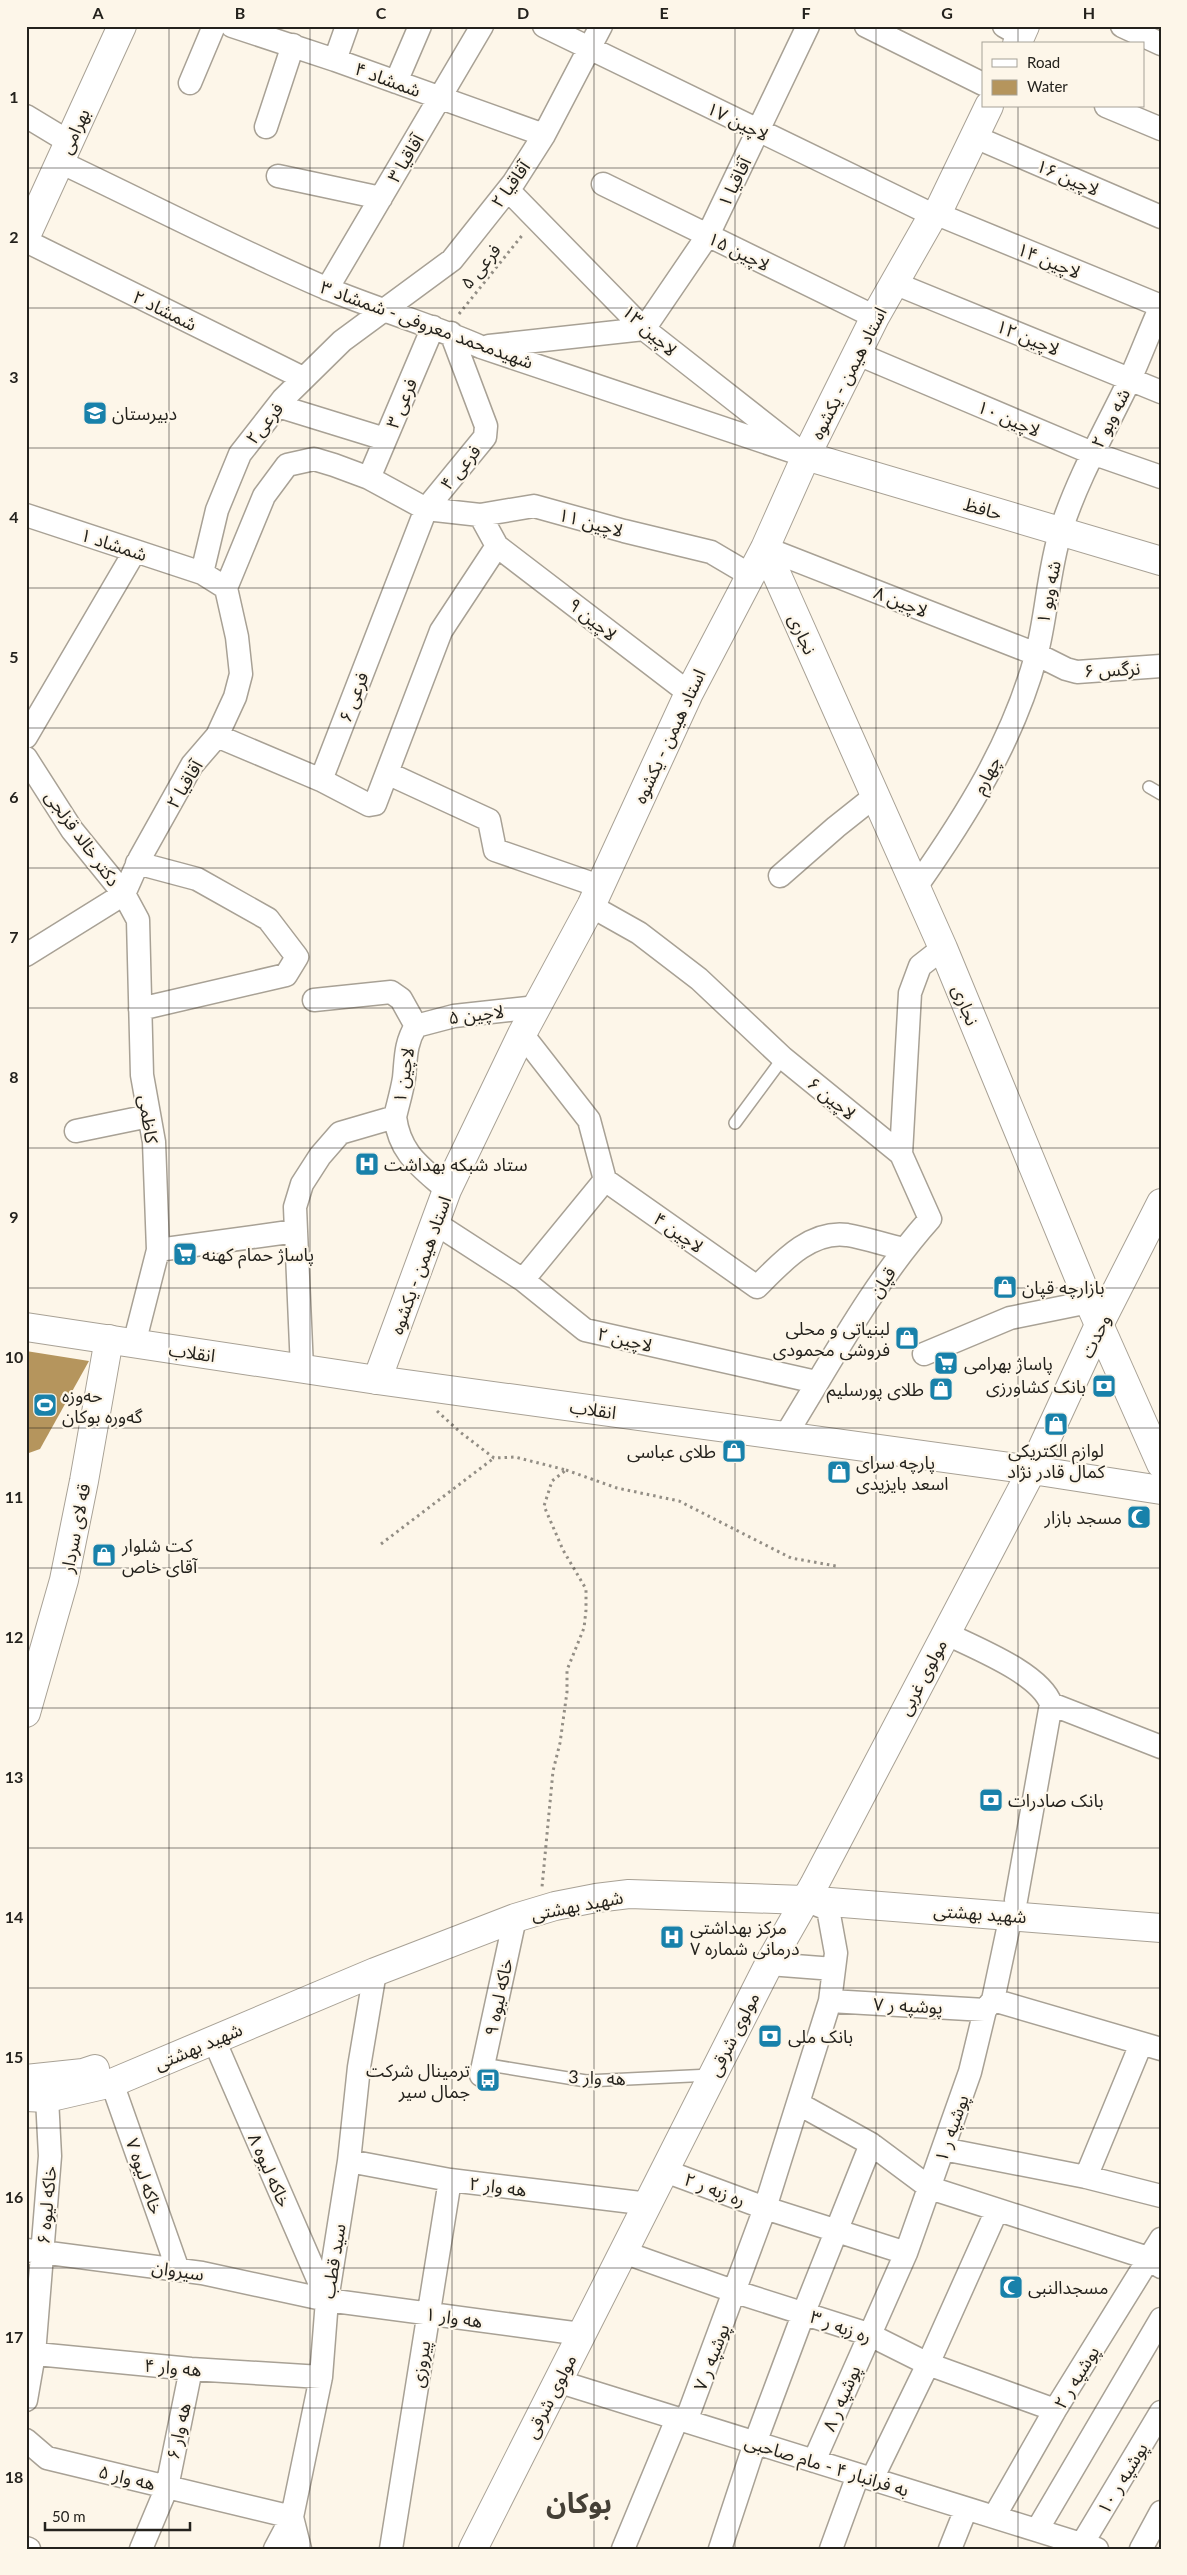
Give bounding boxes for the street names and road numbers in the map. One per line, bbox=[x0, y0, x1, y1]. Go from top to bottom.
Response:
street label: شمشاد ۴ bbox=[352, 57, 424, 101]
street label: لاچین ۱۷ bbox=[703, 97, 773, 146]
street label: بهرامی bbox=[54, 105, 95, 158]
street label: آقاقیا ۳ bbox=[382, 129, 428, 186]
street label: آقاقیا ۱ bbox=[713, 153, 756, 210]
street label: لاچین ۱۶ bbox=[1033, 154, 1103, 201]
street label: آقاقیا ۲ bbox=[486, 156, 535, 212]
street label: لاچین ۱۵ bbox=[704, 227, 774, 276]
street label: لاچین ۱۴ bbox=[1014, 237, 1084, 284]
street label: فرعی ۵ bbox=[455, 239, 506, 294]
street label: شهیدمحمد معروفی - شمشاد ۳ bbox=[317, 275, 536, 374]
street label: شمشاد ۲ bbox=[129, 285, 201, 335]
street label: لاچین ۱۳ bbox=[617, 300, 682, 361]
street label: استاد هیمن - یکشوه bbox=[805, 303, 892, 443]
street label: لاچین ۱۲ bbox=[993, 314, 1063, 361]
street label: فرعی ۳ bbox=[381, 375, 422, 432]
street label: شه وبو ۲ bbox=[1086, 385, 1135, 452]
street label: لاچین ۱۰ bbox=[974, 395, 1044, 442]
street label: فرعی۲ bbox=[241, 398, 288, 449]
street label: فرعی ۴ bbox=[435, 440, 486, 495]
street label: حافظ bbox=[961, 492, 1005, 524]
street label: لاچین ۱۱ bbox=[556, 503, 626, 542]
street label: شمشاد ۱ bbox=[78, 523, 150, 565]
street label: شه وبو ۱ bbox=[1031, 559, 1066, 626]
street label: لاچین ۸ bbox=[871, 581, 931, 622]
street label: لاچین ۹ bbox=[564, 593, 622, 646]
street label: نجاری bbox=[784, 610, 822, 658]
street label: نرگس ۶ bbox=[1083, 657, 1141, 682]
street label: استاد هیمن - یکشوه bbox=[628, 665, 711, 807]
street label: فرعی ۶ bbox=[333, 669, 374, 726]
street label: چهارم bbox=[967, 752, 1008, 799]
street label: آقاقیا ۲ bbox=[161, 755, 207, 812]
street label: دکتر خالد قزلجی bbox=[40, 786, 125, 891]
street label: نجاری bbox=[947, 981, 984, 1029]
street label: لاچین ۵ bbox=[447, 1000, 505, 1029]
street label: لاچین ۱ bbox=[388, 1046, 419, 1104]
street label: لاچین ۶ bbox=[803, 1072, 861, 1125]
street label: کاظمی bbox=[134, 1093, 163, 1145]
street label: استاد هیمن - یکشوه bbox=[385, 1193, 456, 1338]
street label: لاچین ۴ bbox=[649, 1207, 708, 1258]
street label: قپان bbox=[864, 1262, 901, 1302]
street label: وحدت bbox=[1075, 1310, 1115, 1362]
street label: لاچین ۲ bbox=[595, 1322, 655, 1357]
street label: انقلاب bbox=[167, 1338, 217, 1366]
street label: انقلاب bbox=[568, 1395, 618, 1423]
street label: قه لای سردار bbox=[55, 1482, 95, 1576]
street label: مولوی غربی bbox=[893, 1635, 952, 1719]
street label: شهید بهشتی bbox=[529, 1885, 625, 1926]
street label: شهید بهشتی bbox=[933, 1899, 1027, 1928]
street label: خاکه لیوه ۹ bbox=[479, 1956, 518, 2038]
street label: مولوی شرقی bbox=[702, 1988, 764, 2080]
street label: پوشپه ر ۷ bbox=[873, 1992, 943, 2019]
street label: شهید بهشتی bbox=[151, 2018, 246, 2075]
street label: هه وار 3 bbox=[568, 2065, 626, 2090]
street label: ۱ پوشپه ر bbox=[929, 2092, 974, 2165]
street label: خاکه لیوه ۸ bbox=[243, 2130, 296, 2211]
street label: خاکه لیوه ۷ bbox=[121, 2135, 168, 2217]
street label: خاکه لیوه ۶ bbox=[32, 2165, 61, 2245]
street label: ره زبه ر ۲ bbox=[681, 2167, 749, 2212]
street label: هه وار ۲ bbox=[468, 2172, 528, 2201]
street label: سید قطب bbox=[316, 2222, 350, 2300]
street label: سیروان bbox=[150, 2255, 206, 2286]
street label: هه وار ۱ bbox=[424, 2302, 484, 2333]
street label: ره زبه ر ۳ bbox=[807, 2305, 875, 2348]
street label: پوشپه ر ۷ bbox=[688, 2321, 735, 2394]
street label: پیروزی bbox=[405, 2339, 436, 2389]
street label: پوشپه ر ۲ bbox=[1049, 2342, 1104, 2413]
street label: مولوی شرقی bbox=[519, 2350, 581, 2442]
street label: هه وار ۴ bbox=[143, 2354, 203, 2381]
street label: پوشپە ر ۸ bbox=[817, 2362, 866, 2435]
street label: هه وار ۶ bbox=[161, 2401, 196, 2462]
street label: به فرانبار ۴ - مام صاحبی bbox=[741, 2430, 912, 2504]
street label: پوشپه ر ۱۰ bbox=[1092, 2438, 1153, 2518]
street label: هه وار ۵ bbox=[96, 2460, 158, 2495]

